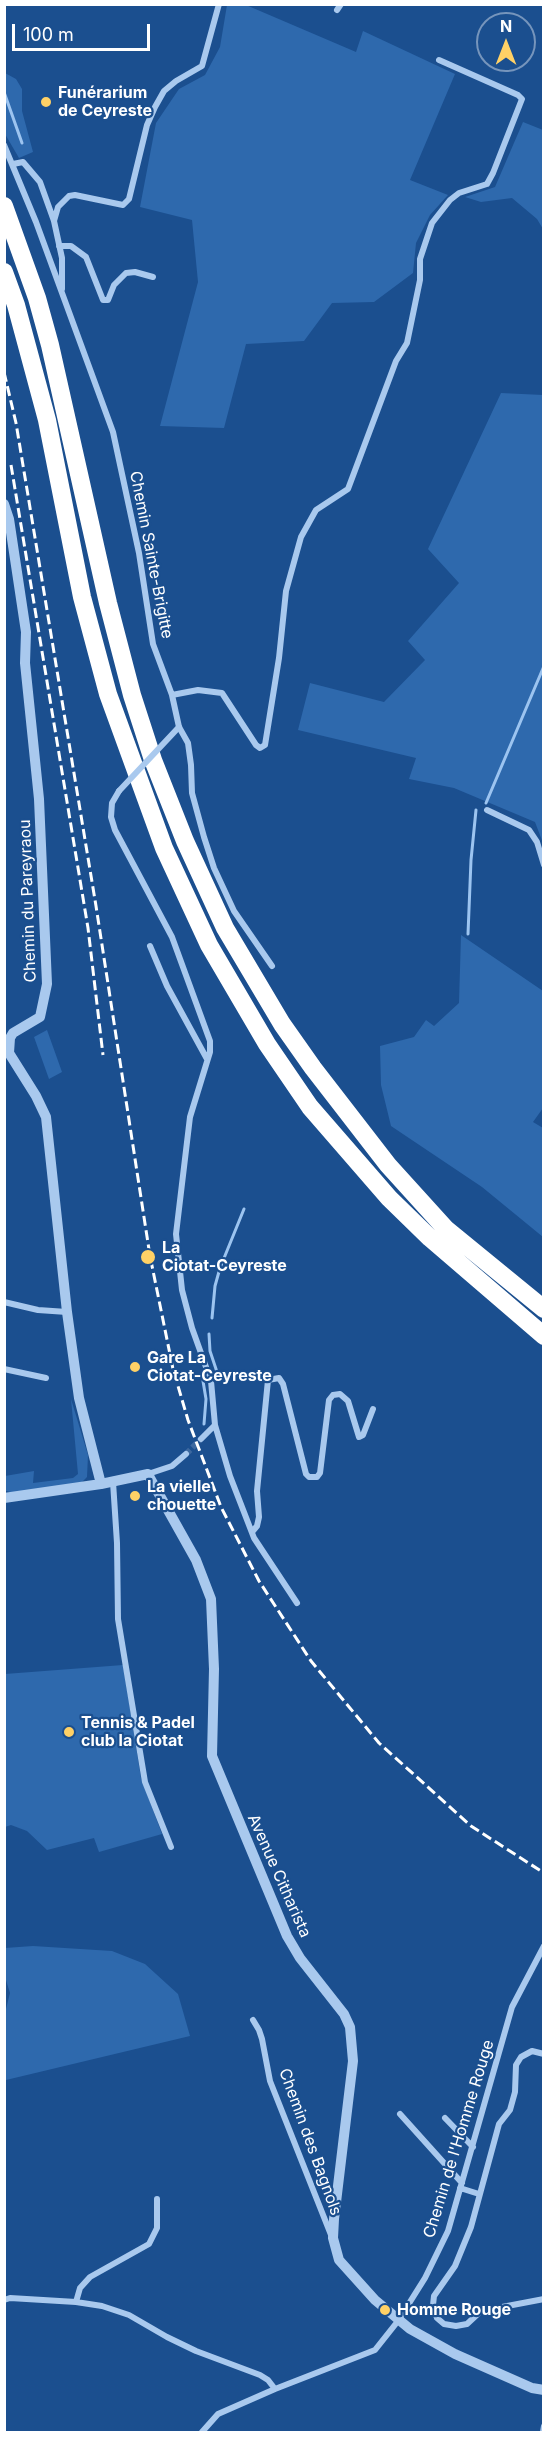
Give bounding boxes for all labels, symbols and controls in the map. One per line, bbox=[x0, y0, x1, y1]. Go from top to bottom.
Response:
scale bar bbox=[15, 12, 153, 50]
north arrow bbox=[476, 12, 536, 72]
text: N bbox=[500, 16, 512, 36]
text: 100 m bbox=[23, 24, 74, 45]
place label: Funérarium de Ceyreste bbox=[58, 83, 152, 121]
marker: Funérarium de Ceyreste bbox=[39, 95, 53, 109]
street label: Chemin Sainte-Brigitte bbox=[125, 470, 177, 640]
street label: Chemin du Pareyraou bbox=[16, 819, 40, 983]
place label: La Ciotat-Ceyreste bbox=[162, 1238, 287, 1276]
marker: La Ciotat-Ceyreste bbox=[139, 1248, 157, 1266]
place label: Gare La Ciotat-Ceyreste bbox=[147, 1348, 272, 1386]
marker: Gare La Ciotat-Ceyreste bbox=[128, 1360, 142, 1374]
place label: La vielle chouette bbox=[147, 1477, 216, 1515]
marker: La vielle chouette bbox=[128, 1489, 142, 1503]
place label: Tennis & Padel club la Ciotat bbox=[81, 1713, 195, 1751]
marker: Tennis & Padel club la Ciotat bbox=[62, 1725, 76, 1739]
street label: Avenue Citharista bbox=[243, 1811, 315, 1941]
street label: Chemin de l'Homme Rouge bbox=[420, 2038, 498, 2240]
street label: Chemin des Bagnols bbox=[274, 2066, 346, 2218]
place label: Homme Rouge bbox=[397, 2300, 511, 2320]
marker: Homme Rouge bbox=[378, 2303, 392, 2317]

